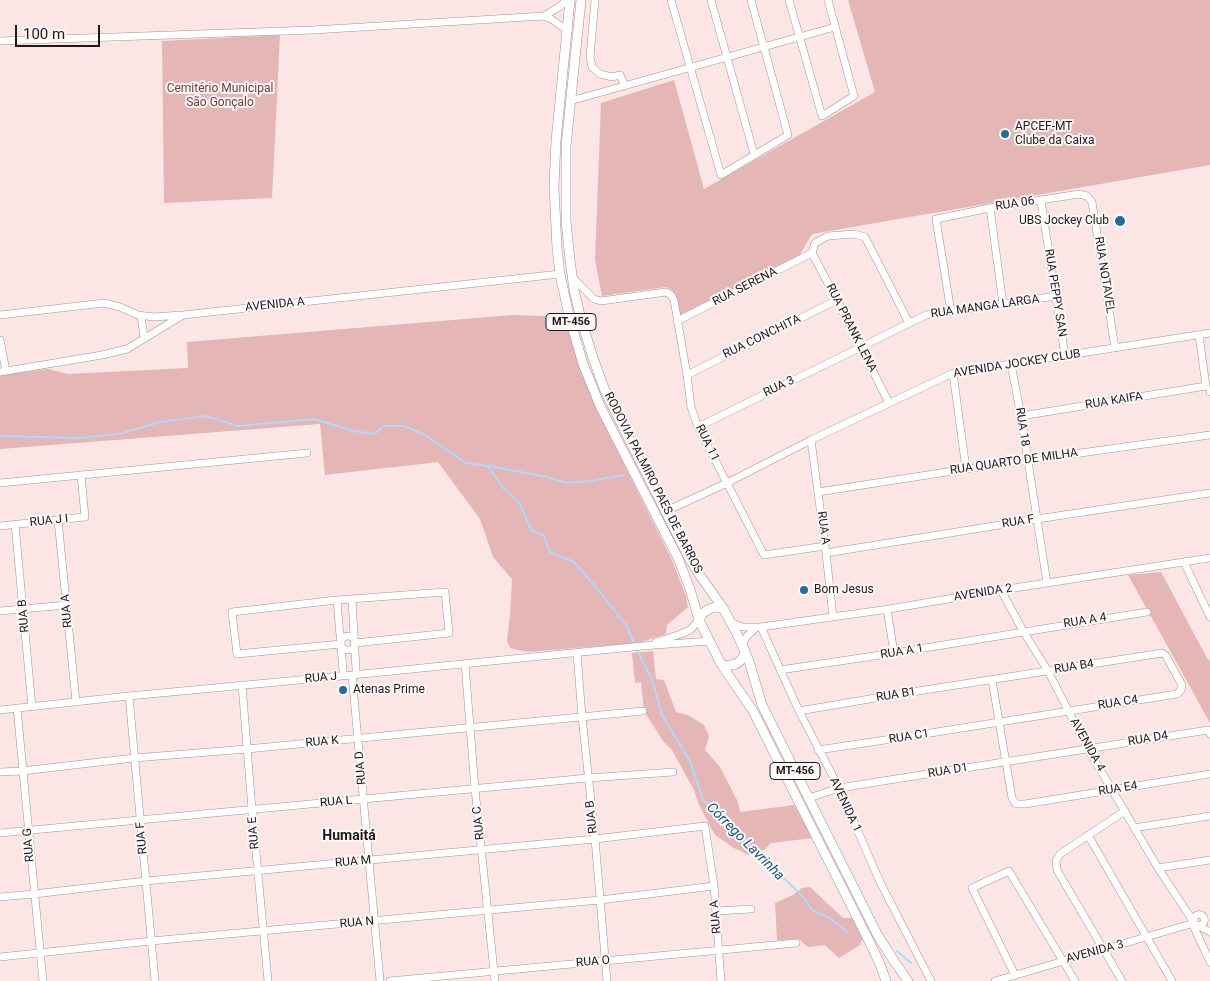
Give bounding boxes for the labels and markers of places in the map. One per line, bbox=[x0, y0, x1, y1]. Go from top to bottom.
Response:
place label: APCEF-MT Clube da Caixa bbox=[1015, 120, 1094, 148]
marker: APCEF-MT Clube da Caixa bbox=[999, 128, 1011, 140]
place label: UBS Jockey Club bbox=[1019, 214, 1109, 228]
marker: UBS Jockey Club bbox=[1113, 214, 1127, 228]
place label: Bom Jesus bbox=[814, 583, 874, 597]
marker: Bom Jesus bbox=[798, 584, 810, 596]
place label: Atenas Prime bbox=[353, 683, 425, 697]
marker: Atenas Prime bbox=[337, 684, 349, 696]

